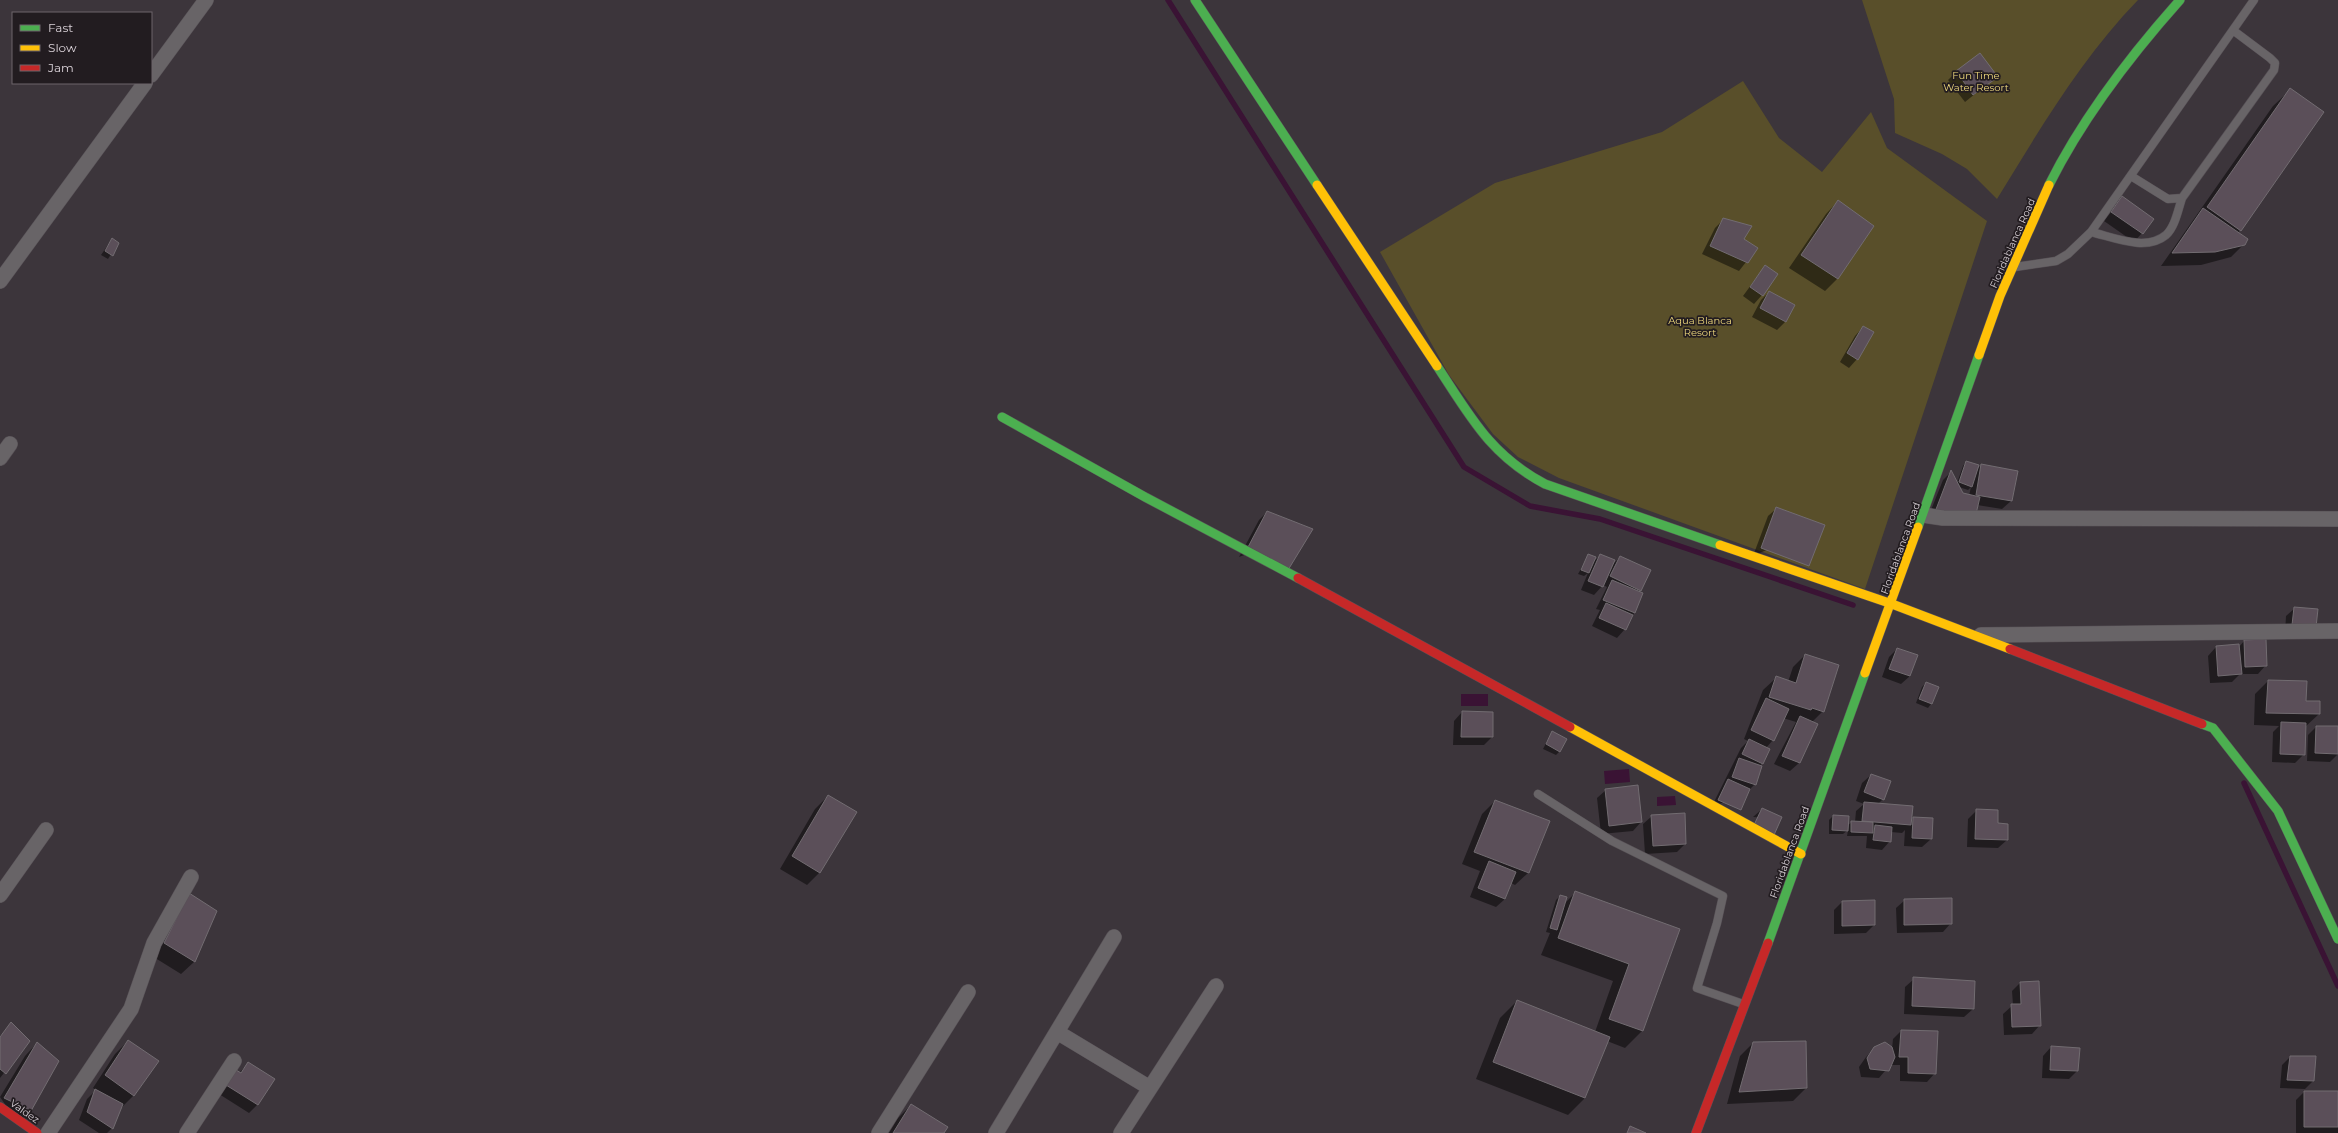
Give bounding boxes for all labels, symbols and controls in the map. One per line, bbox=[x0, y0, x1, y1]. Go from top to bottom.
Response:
legend bbox=[12, 12, 152, 84]
text: Fast bbox=[48, 20, 73, 35]
text: Slow bbox=[48, 40, 77, 55]
text: Jam bbox=[47, 60, 74, 75]
park label: Fun Time Water Resort bbox=[1943, 69, 2009, 94]
street label: Floridablanca Road bbox=[1987, 196, 2038, 290]
park label: Aqua Blanca Resort bbox=[1668, 314, 1732, 339]
street label: Floridablanca Road bbox=[1878, 500, 1923, 596]
street label: Floridablanca Road bbox=[1767, 804, 1812, 900]
street label: Valdez bbox=[8, 1097, 42, 1126]

